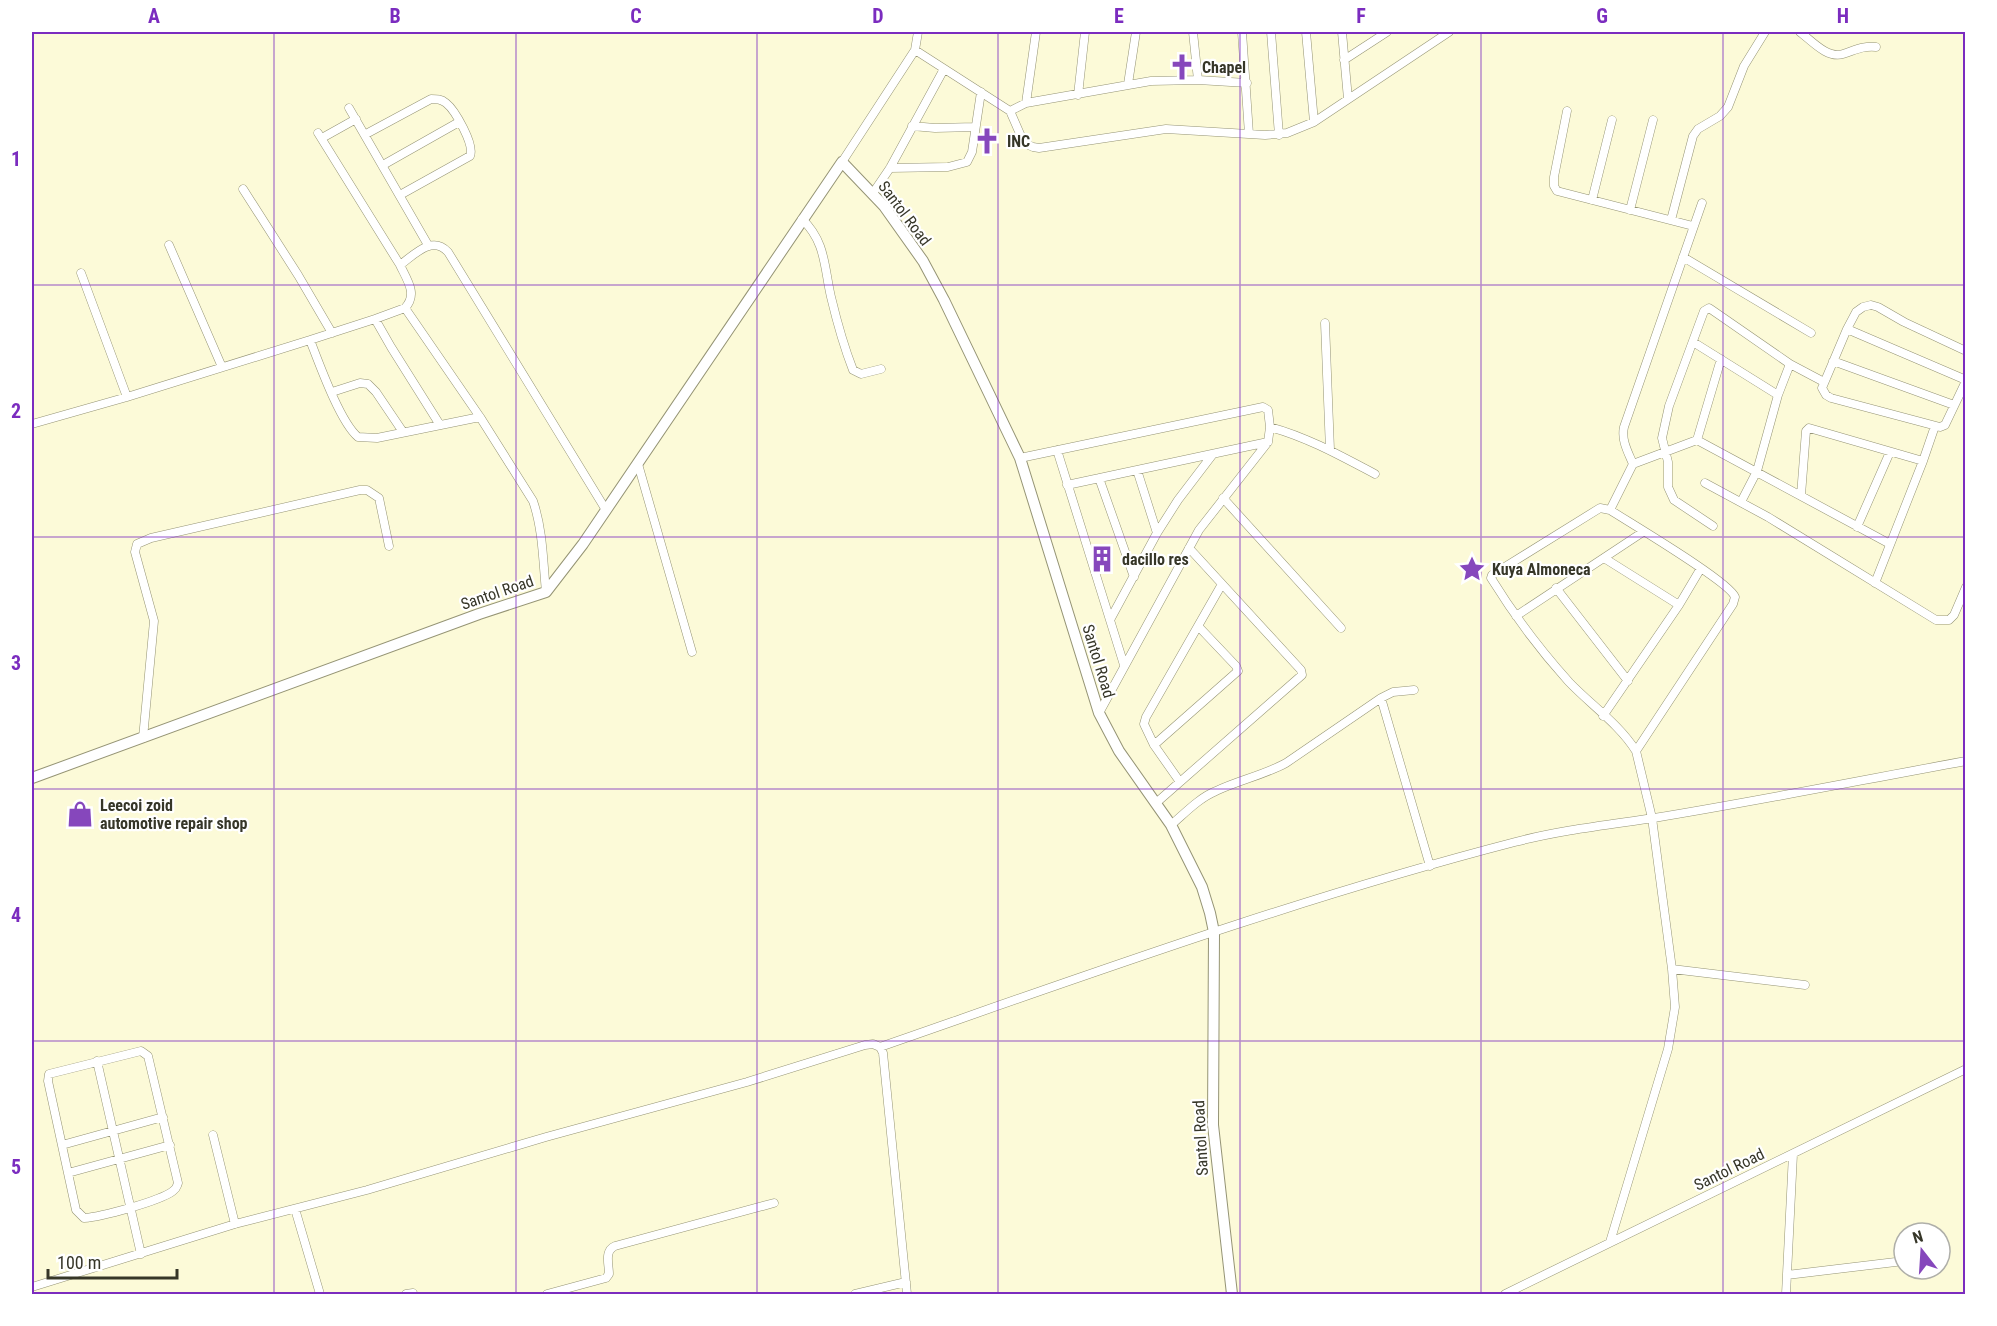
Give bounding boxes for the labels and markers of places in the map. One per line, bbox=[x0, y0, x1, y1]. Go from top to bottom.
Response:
church icon: Chapel bbox=[1167, 52, 1197, 82]
place label: Chapel bbox=[1202, 58, 1246, 77]
church icon: INC bbox=[972, 126, 1002, 156]
place label: INC bbox=[1007, 132, 1030, 151]
building icon: dacillo res bbox=[1087, 544, 1117, 574]
place label: dacillo res bbox=[1122, 550, 1189, 569]
place icon: Kuya Almoneca bbox=[1457, 554, 1487, 584]
place label: Kuya Almoneca bbox=[1492, 560, 1591, 579]
place label: Leecoi zoid automotive repair shop bbox=[100, 796, 248, 833]
shop icon: Leecoi zoid automotive repair shop bbox=[65, 799, 95, 829]

